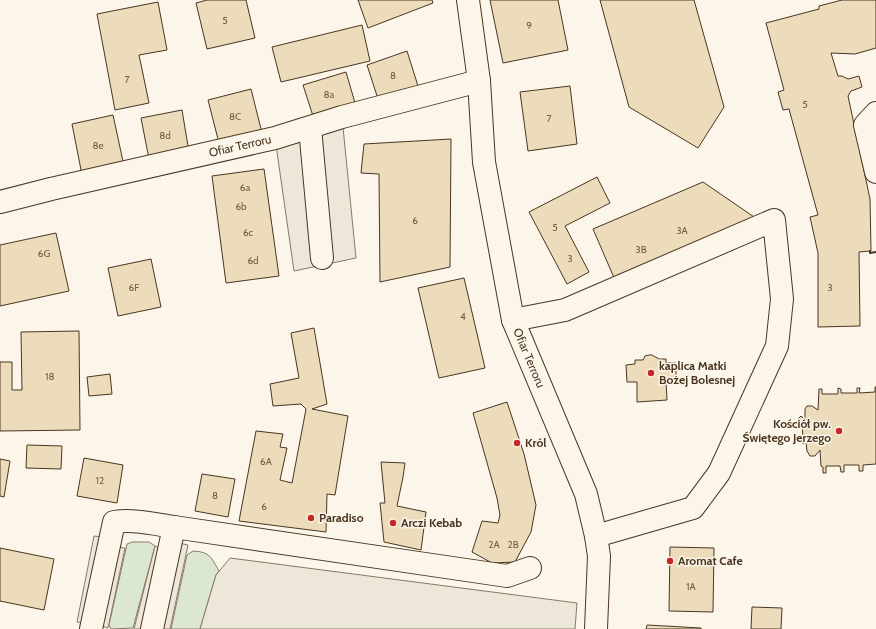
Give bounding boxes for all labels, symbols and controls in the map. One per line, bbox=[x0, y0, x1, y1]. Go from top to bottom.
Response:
house number: 5 bbox=[222, 14, 228, 27]
house number: 9 bbox=[526, 19, 532, 32]
house number: 8 bbox=[390, 69, 396, 82]
house number: 7 bbox=[124, 73, 130, 86]
house number: 8a bbox=[324, 88, 335, 101]
house number: 5 bbox=[802, 98, 808, 111]
house number: 8C bbox=[229, 110, 241, 123]
house number: 7 bbox=[546, 112, 552, 125]
house number: 8d bbox=[159, 129, 171, 142]
street label: Ofiar Terroru bbox=[207, 131, 273, 160]
house number: 8e bbox=[92, 139, 104, 152]
house number: 6a bbox=[240, 181, 250, 194]
house number: 6b bbox=[235, 200, 247, 213]
house number: 6 bbox=[412, 214, 418, 227]
house number: 5 bbox=[552, 221, 558, 234]
house number: 3A bbox=[676, 224, 689, 237]
house number: 6c bbox=[243, 226, 254, 239]
house number: 3B bbox=[635, 243, 647, 256]
house number: 6G bbox=[38, 247, 50, 260]
house number: 3 bbox=[567, 252, 573, 265]
house number: 6d bbox=[247, 254, 259, 267]
house number: 6F bbox=[129, 281, 140, 294]
house number: 3 bbox=[827, 281, 833, 294]
house number: 4 bbox=[460, 310, 466, 323]
street label: Ofiar Terroru bbox=[510, 326, 549, 390]
place label: kaplica Matki Bożej Bolesnej bbox=[659, 358, 735, 387]
marker: kaplica Matki Bożej Bolesnej bbox=[646, 368, 656, 378]
house number: 18 bbox=[45, 370, 55, 383]
place label: Kościół pw. Świętego Jerzego bbox=[743, 416, 831, 445]
marker: Kościół pw. Świętego Jerzego bbox=[834, 426, 844, 436]
place label: Król bbox=[525, 435, 546, 450]
marker: Król bbox=[512, 438, 522, 448]
house number: 6A bbox=[260, 455, 273, 468]
house number: 12 bbox=[96, 474, 104, 487]
house number: 8 bbox=[212, 489, 218, 502]
house number: 6 bbox=[261, 500, 267, 513]
place label: Paradiso bbox=[319, 510, 364, 525]
marker: Paradiso bbox=[306, 513, 316, 523]
place label: Arczi Kebab bbox=[401, 515, 462, 530]
marker: Arczi Kebab bbox=[388, 518, 398, 528]
house number: 2A bbox=[488, 538, 501, 551]
house number: 2B bbox=[507, 538, 519, 551]
place label: Aromat Cafe bbox=[678, 553, 743, 568]
marker: Aromat Cafe bbox=[665, 556, 675, 566]
house number: 1A bbox=[686, 580, 697, 593]

